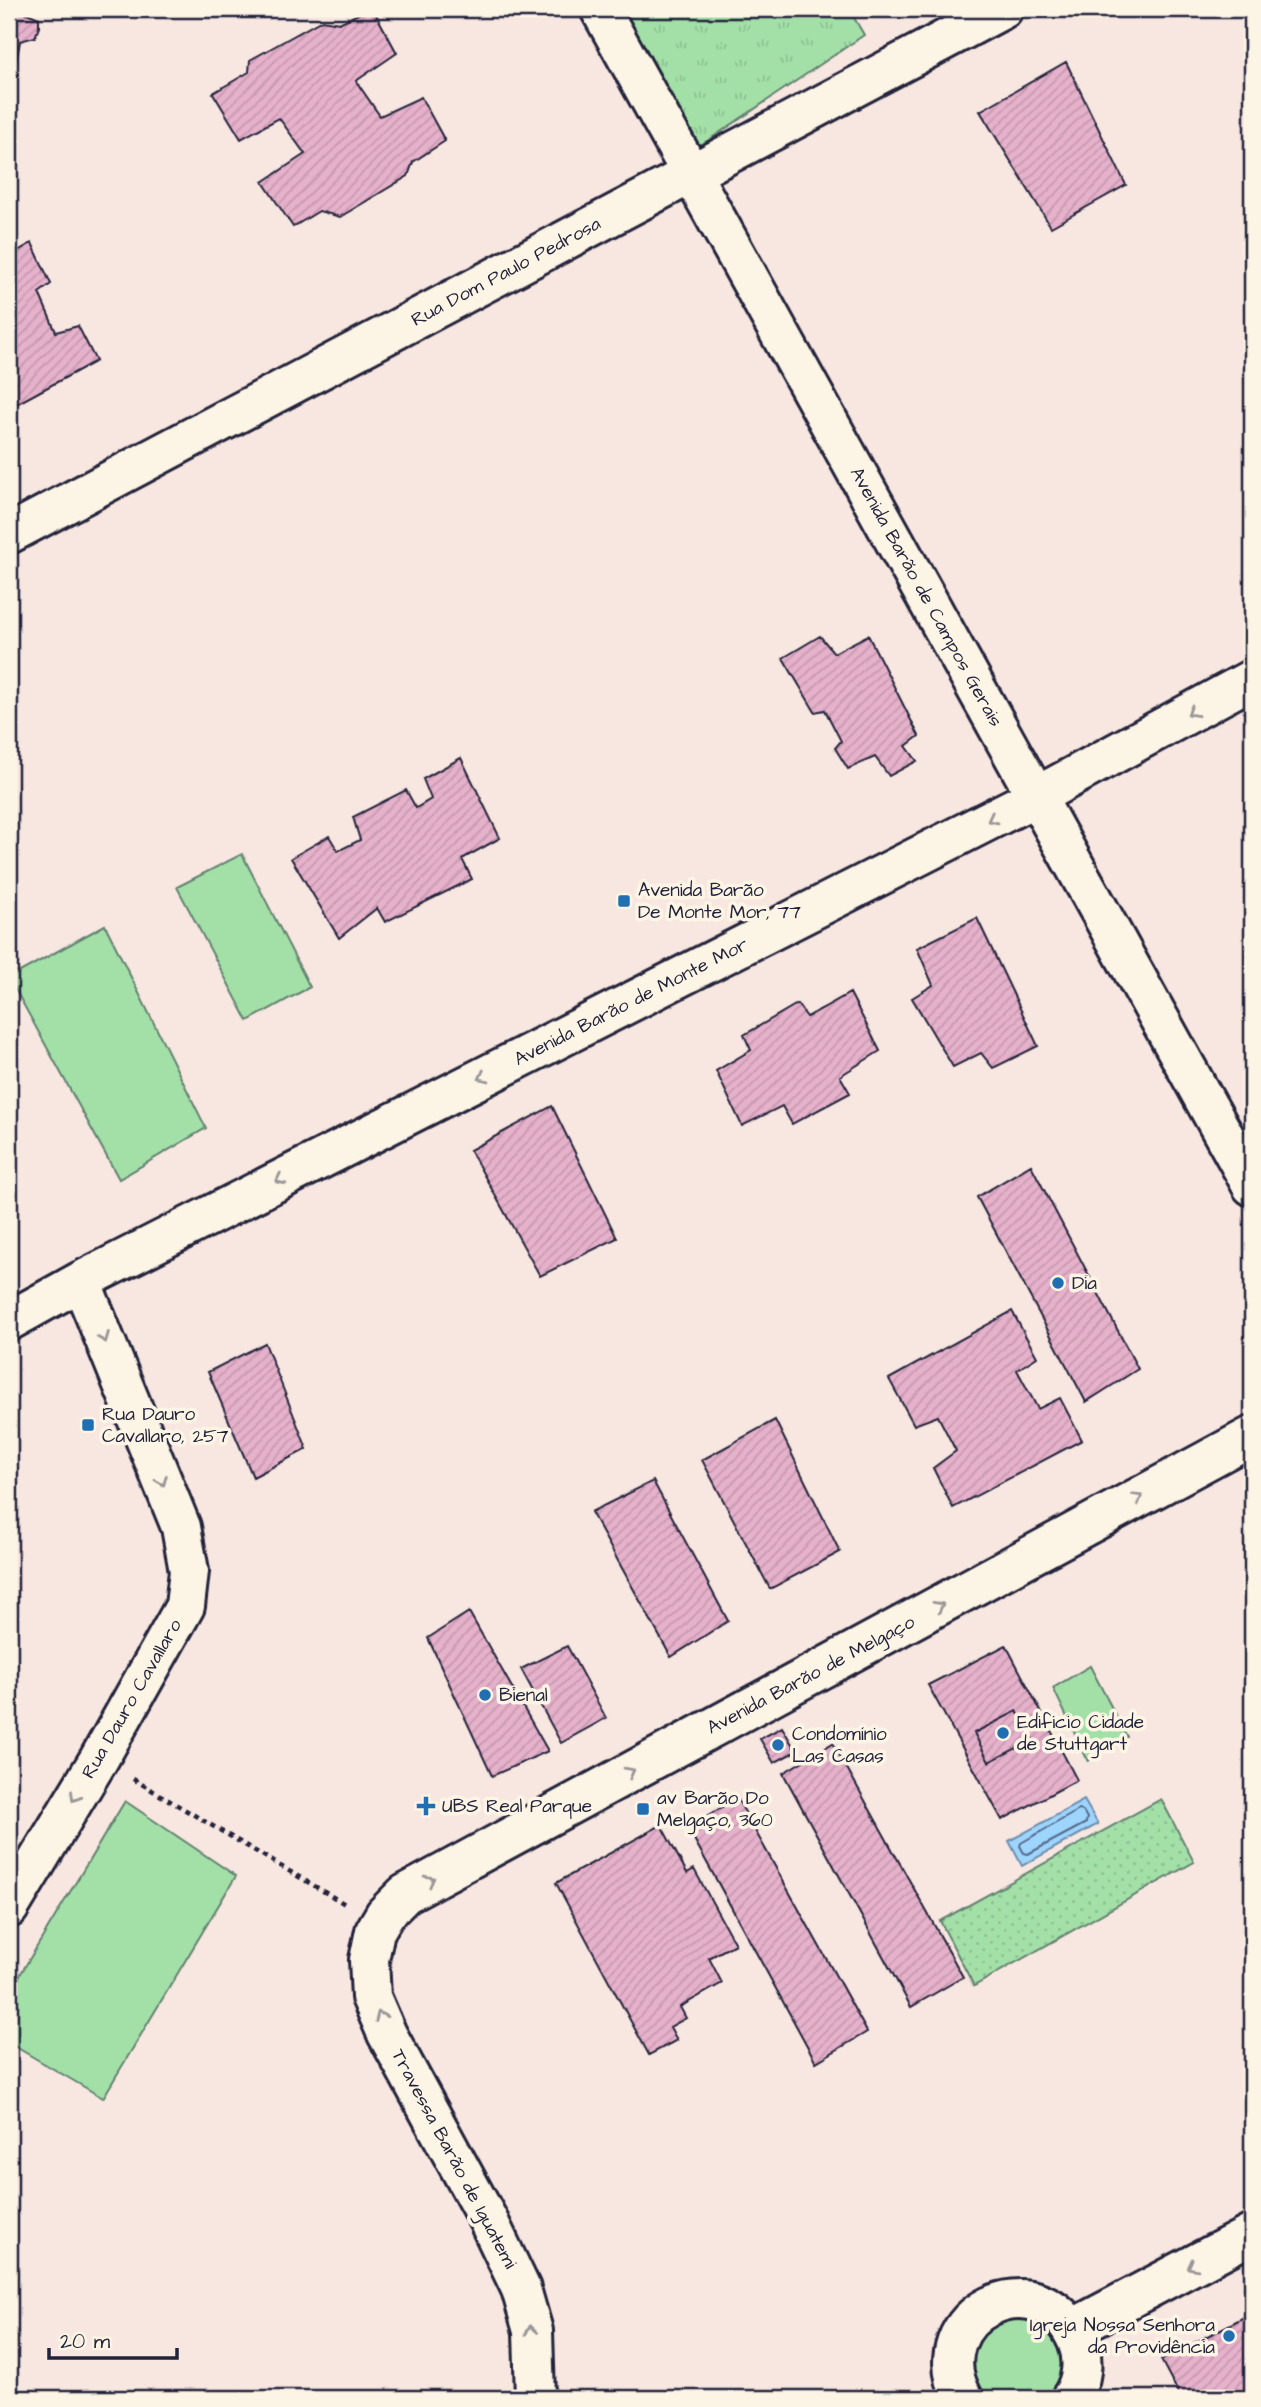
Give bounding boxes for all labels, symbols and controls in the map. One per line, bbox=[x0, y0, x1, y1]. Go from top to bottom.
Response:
street label: Rua Dom Paulo Pedrosa bbox=[406, 210, 606, 333]
street label: Avenida Barão de Campos Gerais bbox=[843, 462, 1009, 732]
one-way arrow bbox=[1187, 704, 1200, 717]
one-way arrow bbox=[987, 811, 999, 824]
place label: Avenida Barão De Monte Mor, 77 bbox=[638, 877, 801, 926]
marker: Avenida Barão De Monte Mor, 77 bbox=[616, 893, 632, 909]
street label: Avenida Barão de Monte Mor bbox=[509, 931, 753, 1073]
one-way arrow bbox=[478, 1069, 490, 1083]
one-way arrow bbox=[275, 1171, 287, 1185]
place label: Dia bbox=[1072, 1270, 1097, 1297]
marker: Dia bbox=[1050, 1275, 1066, 1291]
one-way arrow bbox=[96, 1331, 110, 1343]
place label: Rua Dauro Cavallaro, 257 bbox=[102, 1401, 229, 1450]
marker: Rua Dauro Cavallaro, 257 bbox=[80, 1417, 96, 1433]
one-way arrow bbox=[154, 1474, 168, 1486]
one-way arrow bbox=[1131, 1493, 1144, 1506]
one-way arrow bbox=[931, 1601, 944, 1615]
street label: Avenida Barão de Melgaço bbox=[702, 1608, 921, 1742]
street label: Rua Dauro Cavallaro bbox=[75, 1614, 189, 1784]
place label: Bienal bbox=[499, 1682, 548, 1709]
marker: Bienal bbox=[477, 1687, 493, 1703]
place label: Edificio Cidade de Stuttgart bbox=[1017, 1709, 1144, 1759]
place label: Condomínio Las Casas bbox=[792, 1721, 887, 1770]
marker: Edificio Cidade de Stuttgart bbox=[995, 1725, 1011, 1741]
marker: Condomínio Las Casas bbox=[770, 1737, 786, 1753]
one-way arrow bbox=[623, 1767, 636, 1780]
place label: av Barão Do Melgaço, 360 bbox=[657, 1785, 773, 1835]
one-way arrow bbox=[71, 1790, 84, 1803]
place label: UBS Real Parque bbox=[442, 1793, 592, 1820]
marker: UBS Real Parque bbox=[416, 1796, 436, 1816]
marker: av Barão Do Melgaço, 360 bbox=[635, 1801, 651, 1817]
one-way arrow bbox=[423, 1875, 435, 1888]
one-way arrow bbox=[374, 2011, 388, 2023]
street label: Travessa Barão de Iguatemi bbox=[384, 2044, 524, 2274]
one-way arrow bbox=[1187, 2257, 1199, 2271]
place label: Igreja Nossa Senhora da Providência bbox=[1030, 2312, 1215, 2361]
scale bar bbox=[49, 2316, 177, 2360]
one-way arrow bbox=[524, 2324, 539, 2336]
text: 20 m bbox=[60, 2327, 111, 2356]
marker: Igreja Nossa Senhora da Providência bbox=[1221, 2328, 1237, 2344]

